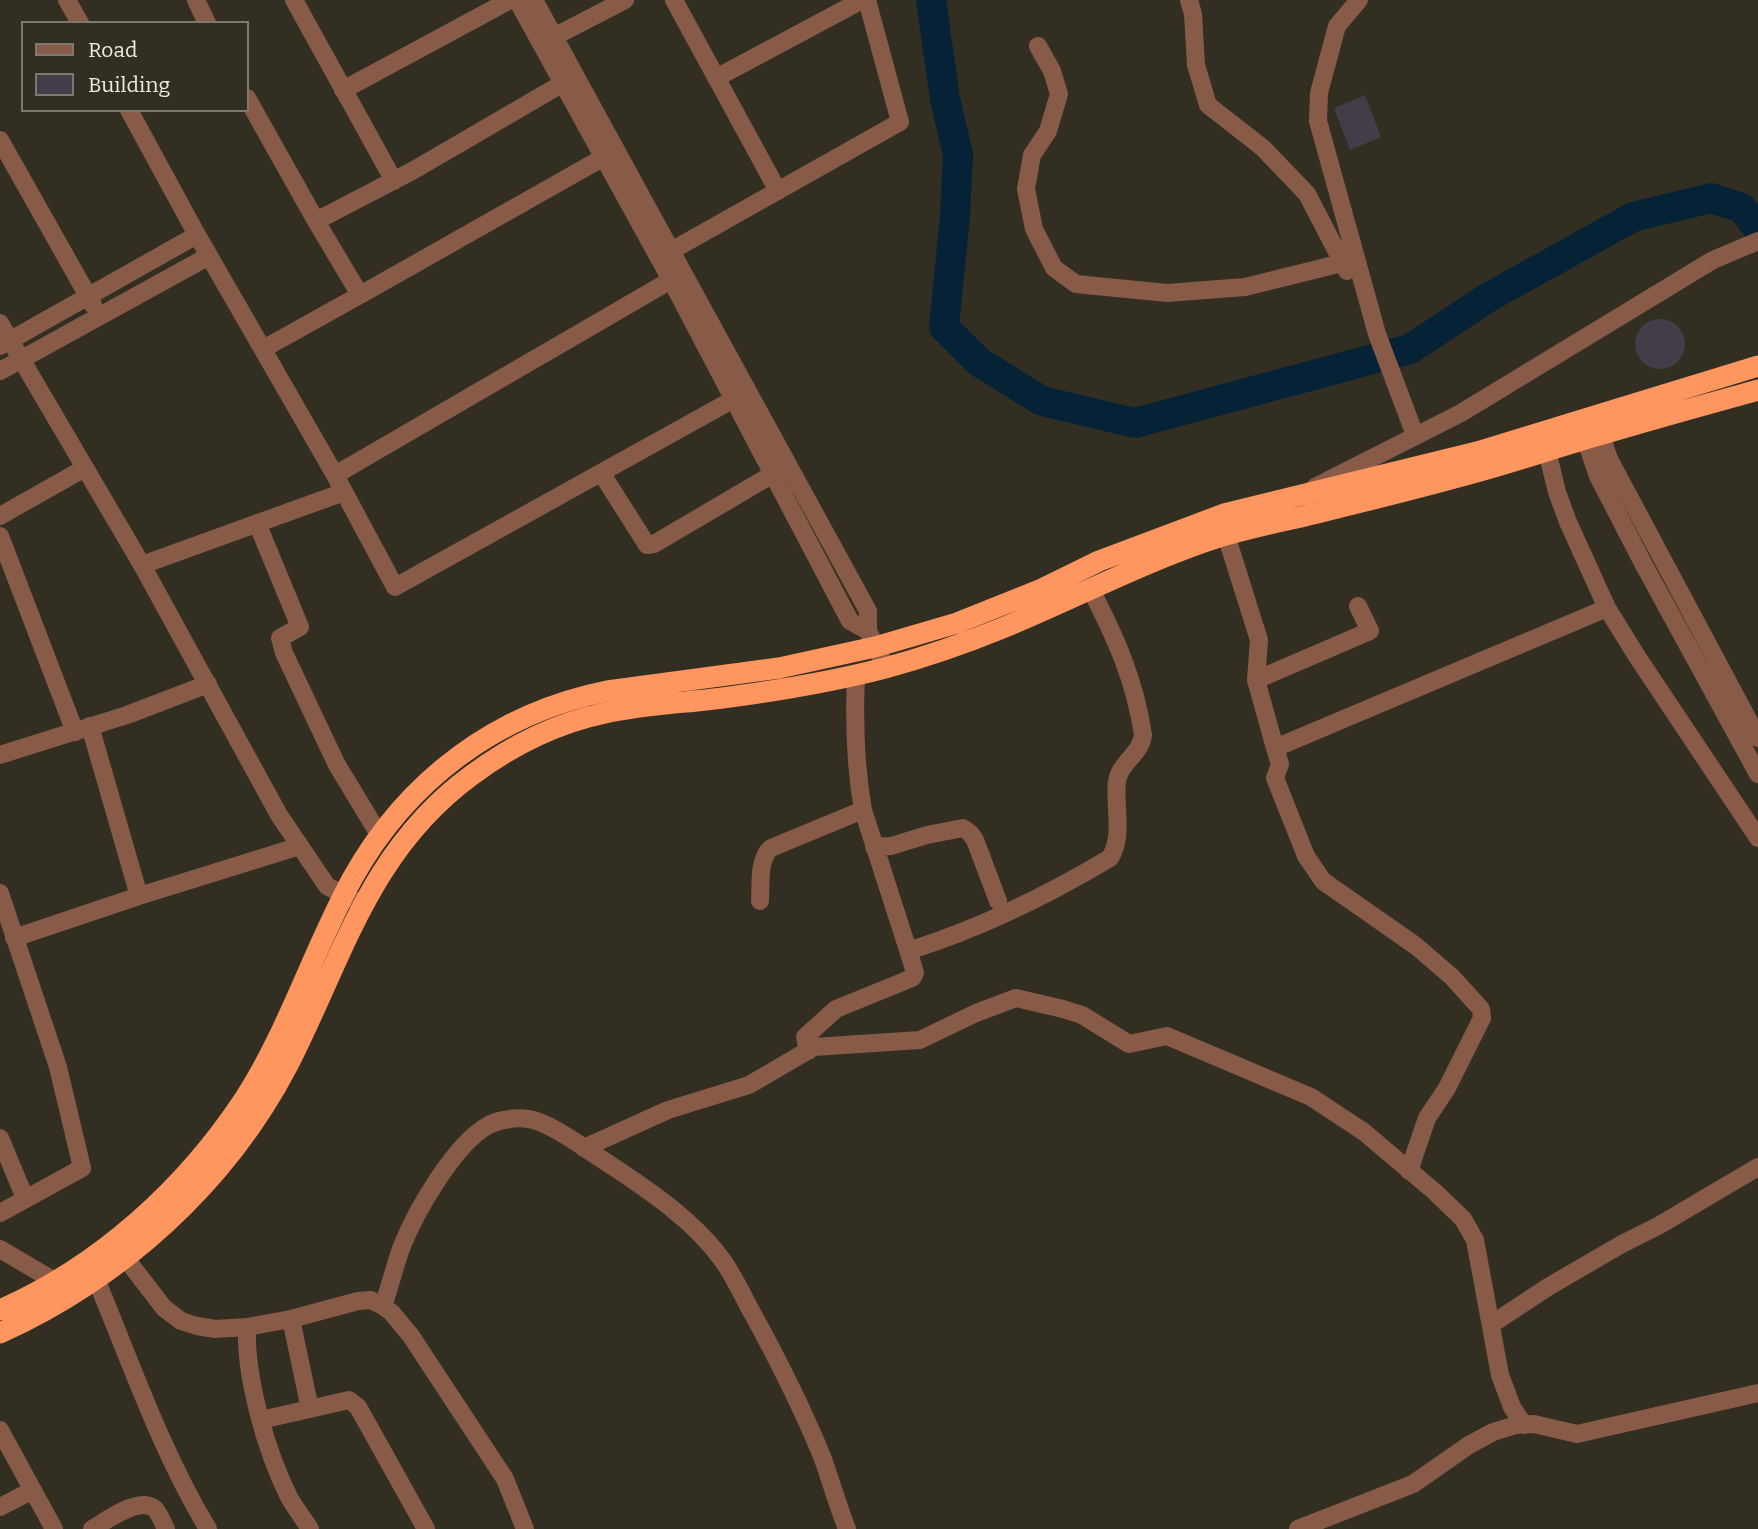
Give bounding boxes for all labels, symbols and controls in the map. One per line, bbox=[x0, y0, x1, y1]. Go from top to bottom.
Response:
legend bbox=[21, 21, 248, 112]
text: Road bbox=[88, 37, 137, 63]
text: Building bbox=[88, 72, 170, 98]

